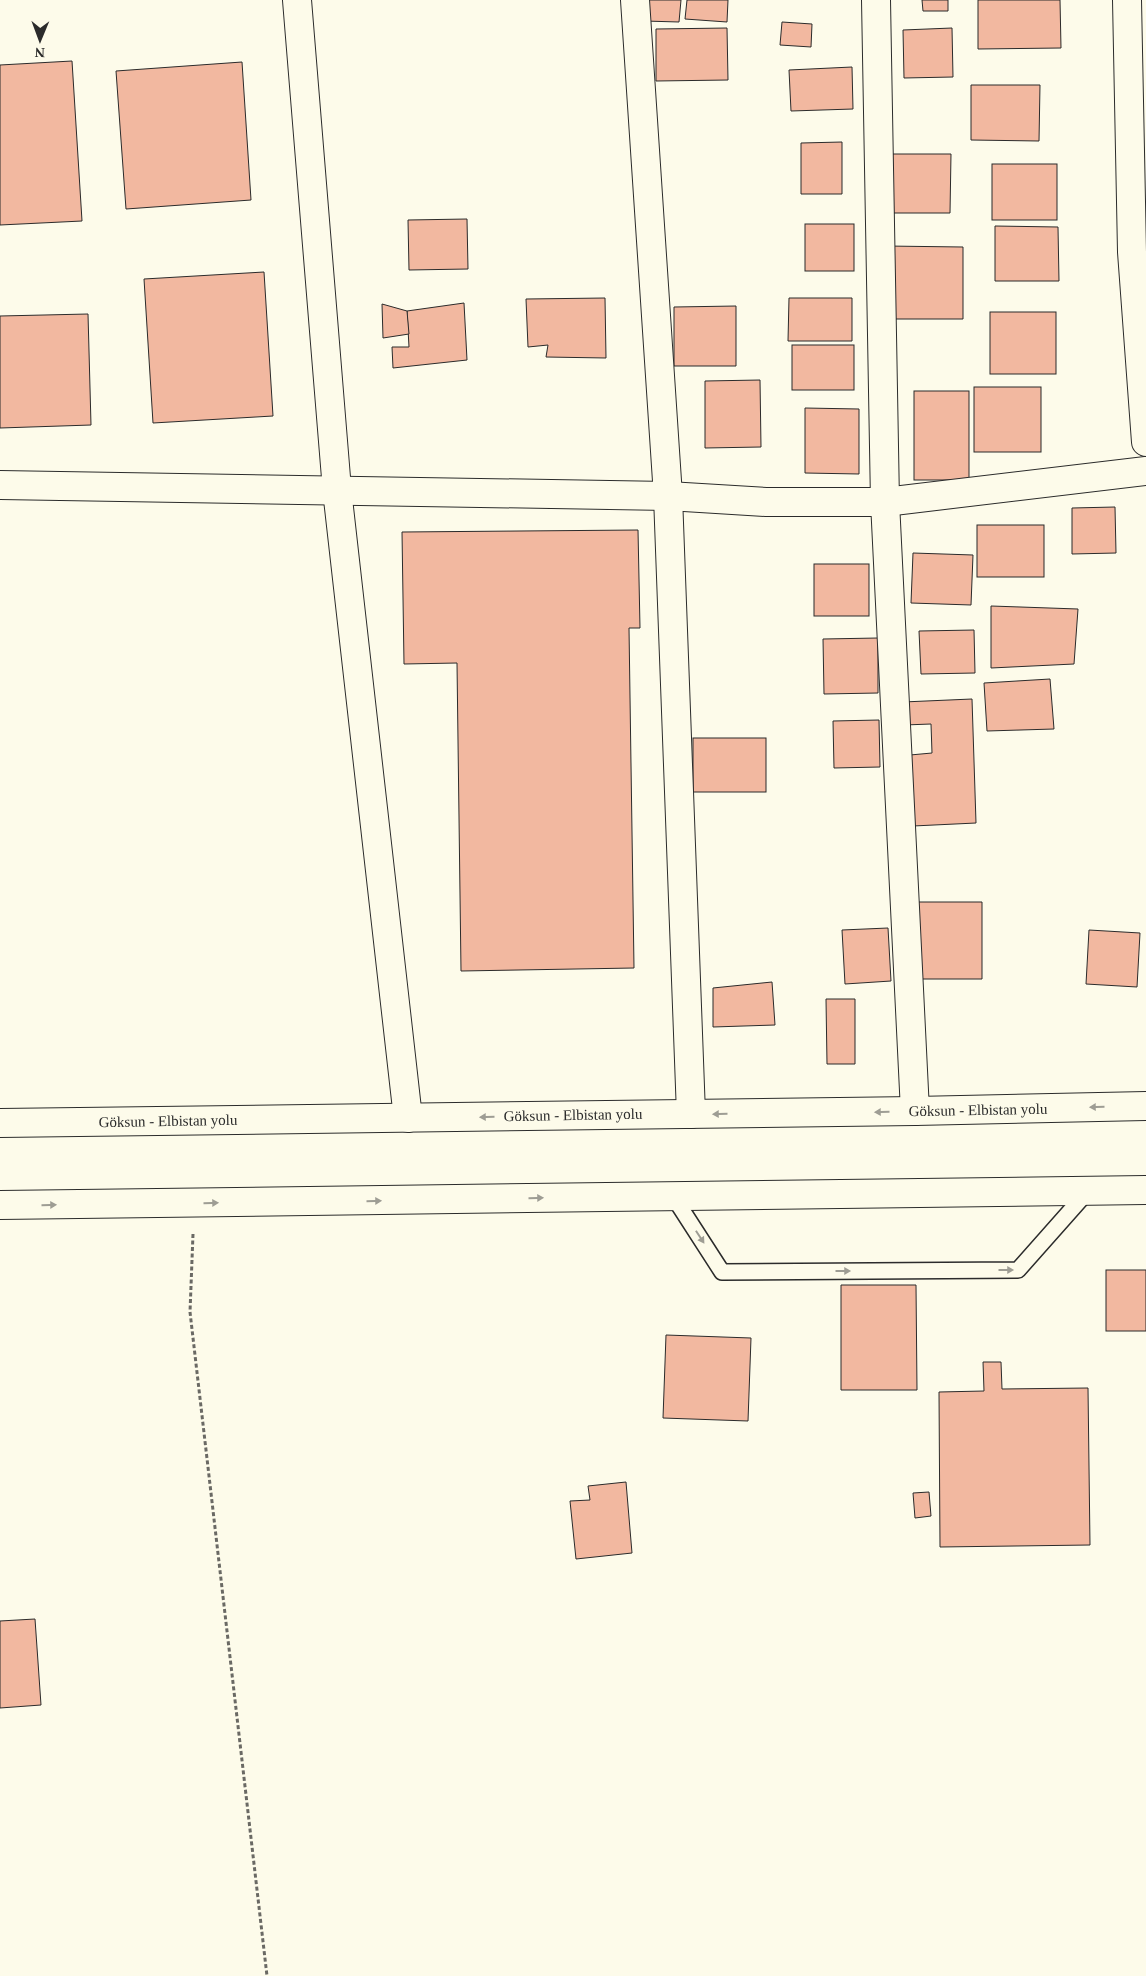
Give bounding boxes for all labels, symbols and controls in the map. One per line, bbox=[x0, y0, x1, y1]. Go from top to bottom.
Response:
north arrow bbox=[15, 15, 65, 65]
text: N bbox=[35, 45, 45, 60]
street label: Göksun - Elbistan yolu bbox=[908, 1101, 1048, 1119]
one-way arrow bbox=[1089, 1103, 1105, 1111]
street label: Göksun - Elbistan yolu bbox=[503, 1106, 643, 1124]
one-way arrow bbox=[874, 1108, 890, 1116]
one-way arrow bbox=[712, 1110, 728, 1118]
street label: Göksun - Elbistan yolu bbox=[98, 1112, 238, 1130]
one-way arrow bbox=[479, 1113, 495, 1121]
one-way arrow bbox=[528, 1194, 544, 1202]
one-way arrow bbox=[366, 1196, 382, 1204]
one-way arrow bbox=[203, 1199, 219, 1207]
one-way arrow bbox=[41, 1201, 57, 1209]
one-way arrow bbox=[695, 1231, 704, 1244]
one-way arrow bbox=[998, 1266, 1014, 1274]
one-way arrow bbox=[836, 1267, 852, 1275]

